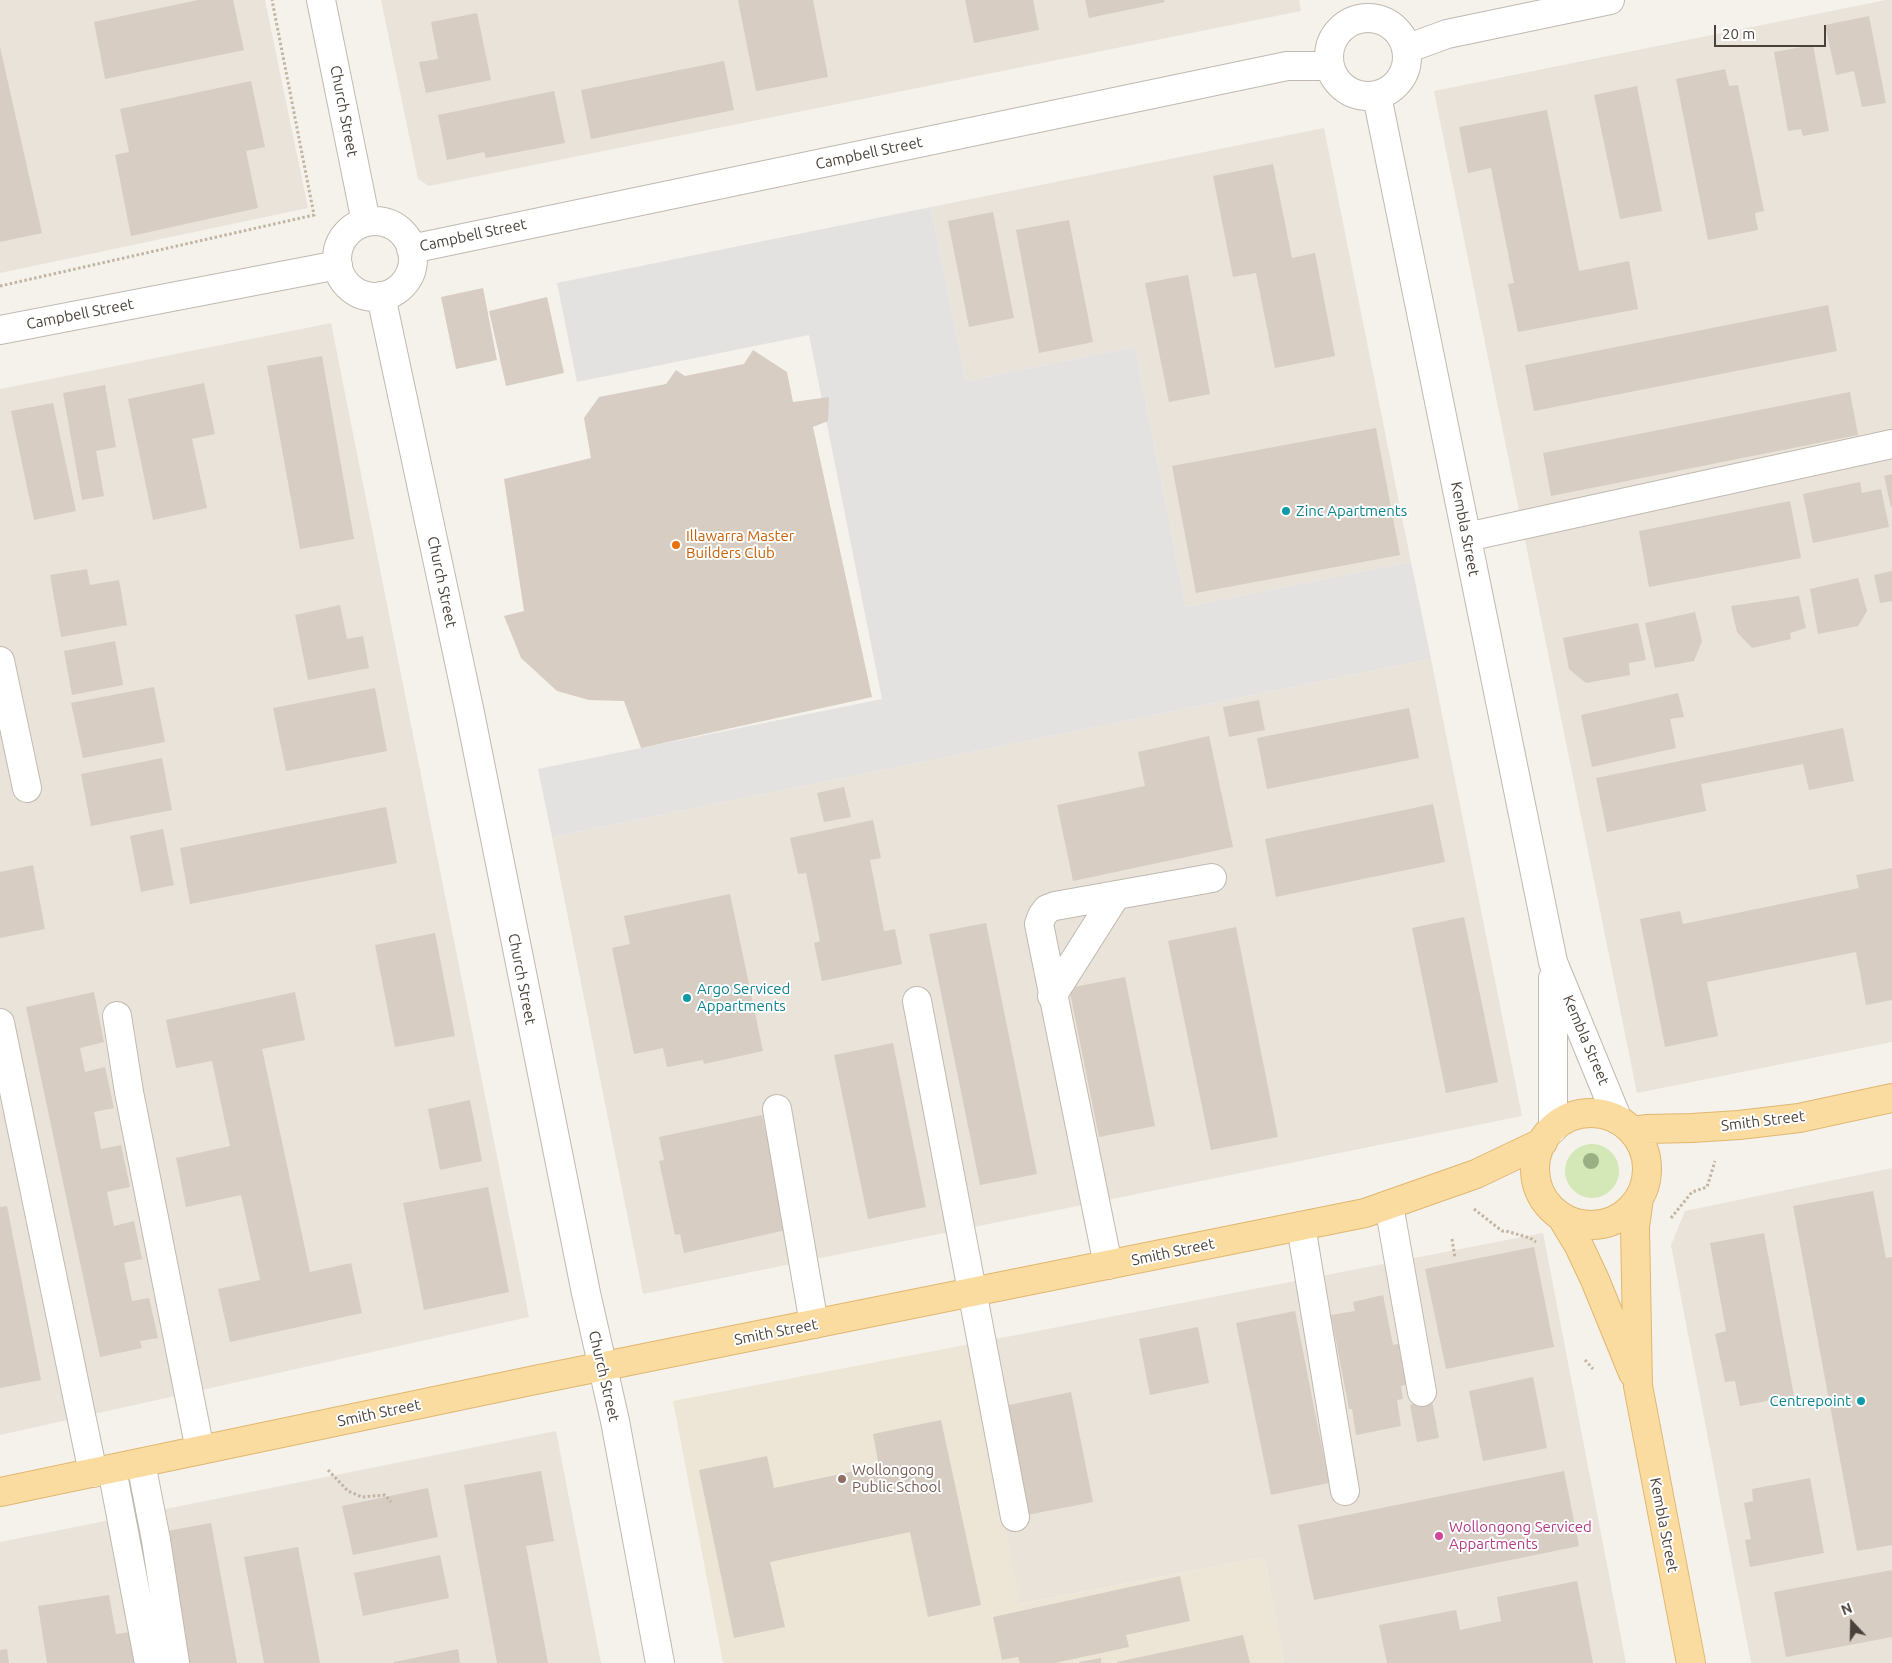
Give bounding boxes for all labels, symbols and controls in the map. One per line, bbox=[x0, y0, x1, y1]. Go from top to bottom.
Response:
scale bar bbox=[1717, 15, 1830, 47]
text: 20 m bbox=[1722, 25, 1755, 42]
street label: Church Street bbox=[326, 64, 362, 158]
street label: Campbell Street bbox=[814, 133, 924, 173]
street label: Campbell Street bbox=[418, 215, 528, 255]
street label: Campbell Street bbox=[25, 295, 135, 333]
street label: Kembla Street bbox=[1447, 480, 1483, 578]
place label: Zinc Apartments bbox=[1296, 502, 1407, 520]
marker: Zinc Apartments bbox=[1280, 505, 1292, 517]
place label: Illawarra Master Builders Club bbox=[686, 527, 794, 562]
street label: Church Street bbox=[424, 535, 460, 629]
marker: Illawarra Master Builders Club bbox=[670, 539, 682, 551]
street label: Church Street bbox=[504, 932, 540, 1026]
place label: Argo Serviced Appartments bbox=[697, 980, 790, 1015]
marker: Argo Serviced Appartments bbox=[681, 992, 693, 1004]
street label: Kembla Street bbox=[1559, 992, 1613, 1088]
street label: Smith Street bbox=[1720, 1107, 1806, 1135]
street label: Smith Street bbox=[1130, 1234, 1216, 1270]
street label: Smith Street bbox=[733, 1315, 819, 1349]
street label: Church Street bbox=[585, 1329, 623, 1423]
place label: Centrepoint bbox=[1769, 1392, 1851, 1410]
street label: Smith Street bbox=[336, 1395, 422, 1431]
marker: Centrepoint bbox=[1855, 1395, 1867, 1407]
place label: Wollongong Public School bbox=[852, 1461, 941, 1496]
marker: Wollongong Public School bbox=[836, 1473, 848, 1485]
street label: Kembla Street bbox=[1646, 1476, 1682, 1574]
place label: Wollongong Serviced Appartments bbox=[1449, 1518, 1592, 1553]
marker: Wollongong Serviced Appartments bbox=[1433, 1530, 1445, 1542]
north arrow bbox=[1827, 1598, 1877, 1648]
text: N bbox=[1839, 1600, 1854, 1618]

